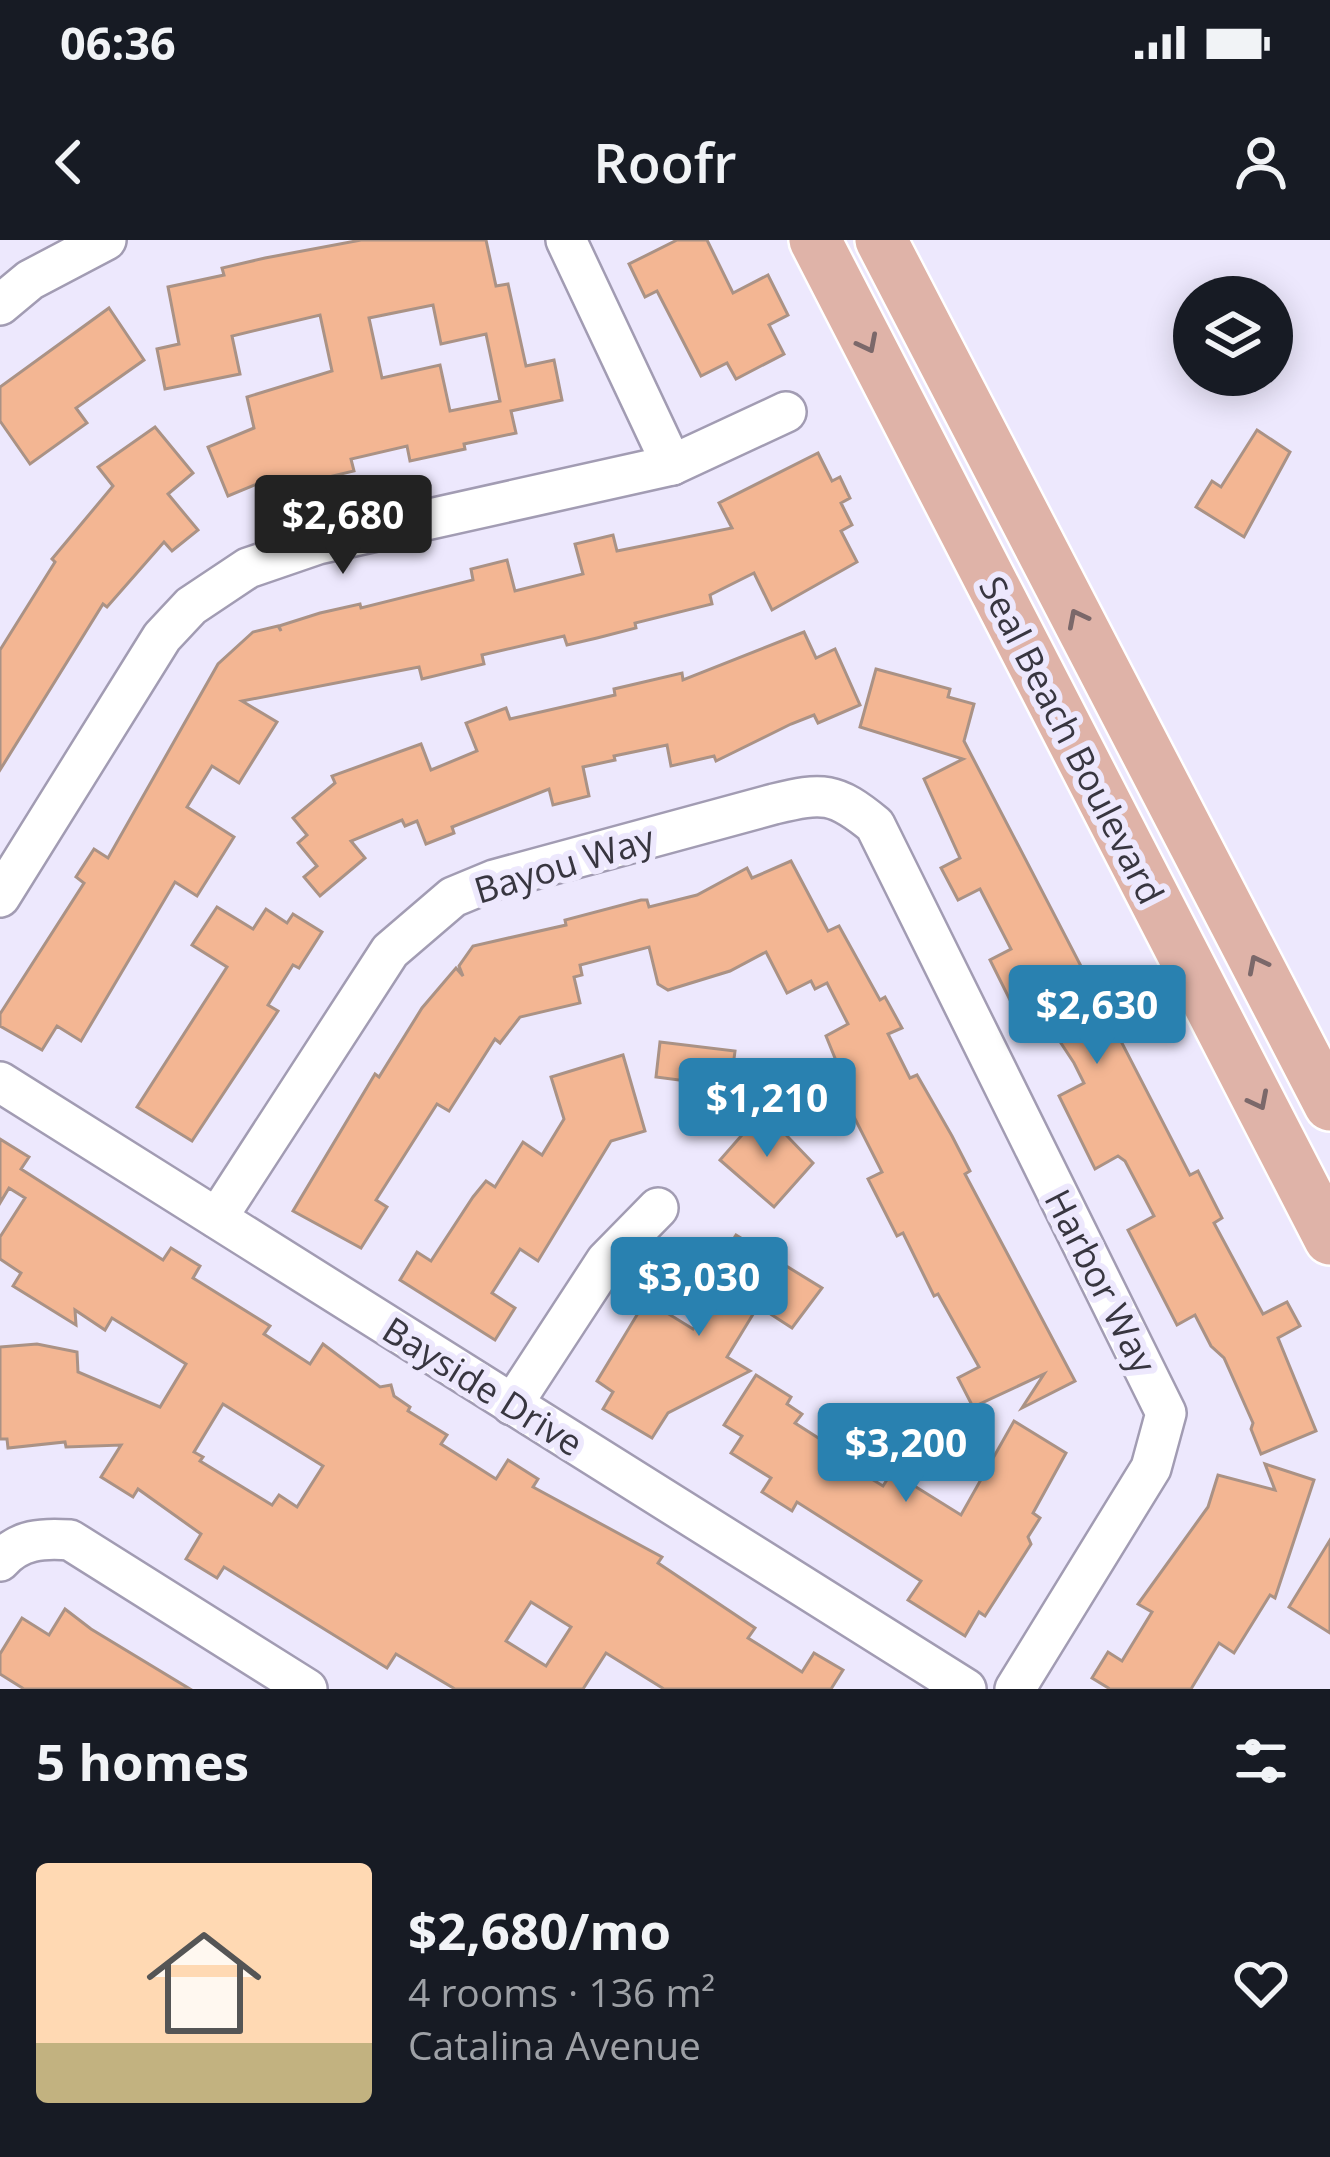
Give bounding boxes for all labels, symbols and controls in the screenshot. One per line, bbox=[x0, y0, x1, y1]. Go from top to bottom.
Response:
text: 06:36 bbox=[60, 12, 176, 73]
text: Roofr bbox=[593, 125, 737, 199]
icon: back bbox=[36, 129, 102, 195]
icon: person bbox=[1228, 129, 1294, 195]
map controls bbox=[1173, 276, 1293, 396]
button: layers bbox=[1173, 276, 1293, 396]
one-way arrow bbox=[854, 332, 878, 353]
pin: $2,680 bbox=[245, 475, 441, 577]
text: $2,680 bbox=[282, 487, 404, 540]
street label: Seal Beach Boulevard bbox=[968, 568, 1176, 912]
one-way arrow bbox=[1068, 609, 1091, 630]
street label: Bayou Way bbox=[468, 813, 661, 915]
one-way arrow bbox=[1247, 955, 1271, 976]
pin: $2,630 bbox=[999, 965, 1195, 1067]
text: $2,630 bbox=[1036, 977, 1158, 1030]
pin: $1,210 bbox=[669, 1058, 865, 1160]
text: $1,210 bbox=[706, 1070, 828, 1123]
one-way arrow bbox=[1244, 1089, 1267, 1111]
street label: Harbor Way bbox=[1034, 1181, 1169, 1382]
pin: $3,030 bbox=[601, 1237, 797, 1339]
text: $3,030 bbox=[638, 1249, 760, 1302]
street label: Bayside Drive bbox=[374, 1305, 592, 1467]
pin: $3,200 bbox=[808, 1403, 1004, 1505]
text: $3,200 bbox=[845, 1415, 967, 1468]
text: 5 homes bbox=[36, 1726, 249, 1796]
icon: filters bbox=[1228, 1728, 1294, 1794]
text: $2,680/mo bbox=[408, 1895, 671, 1965]
icon: home bbox=[132, 1911, 276, 2055]
icon: heart bbox=[1228, 1950, 1294, 2016]
text: 4 rooms · 136 m² bbox=[408, 1965, 715, 2018]
text: Catalina Avenue bbox=[408, 2018, 701, 2071]

